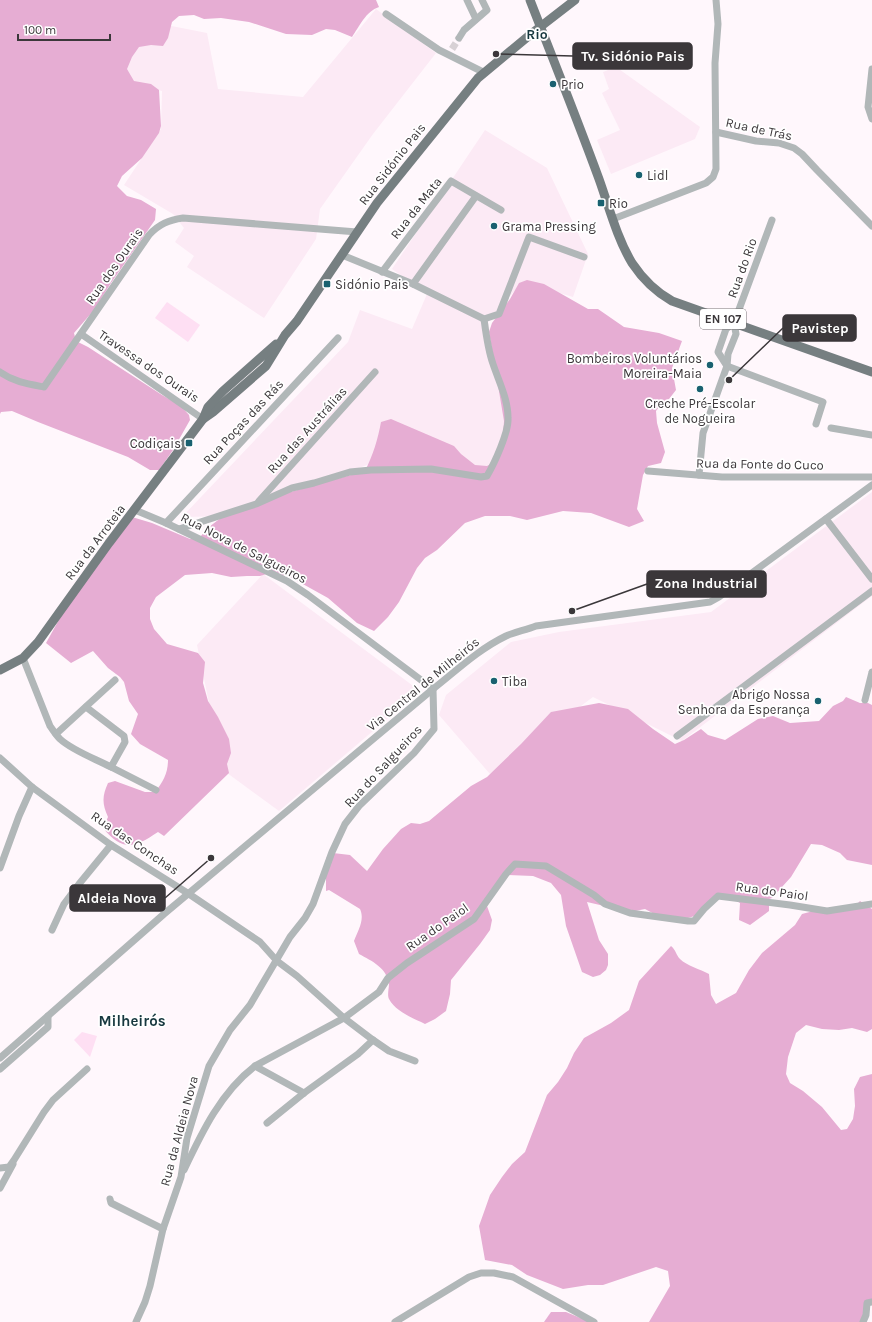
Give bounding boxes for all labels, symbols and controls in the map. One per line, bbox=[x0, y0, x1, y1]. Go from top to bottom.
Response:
scale bar bbox=[18, 16, 110, 42]
text: 100 m bbox=[24, 23, 56, 37]
district label: Rio bbox=[526, 26, 548, 43]
callout: Tv. Sidónio Pais bbox=[573, 43, 692, 69]
text: Tv. Sidónio Pais bbox=[581, 48, 685, 65]
place label: Prio bbox=[561, 77, 584, 92]
marker: Prio bbox=[548, 79, 558, 89]
street label: Rua de Trás bbox=[724, 115, 794, 143]
street label: Rua Sidónio Pais bbox=[355, 120, 429, 208]
place label: Lidl bbox=[647, 168, 668, 183]
marker: Lidl bbox=[634, 170, 644, 180]
street label: Rua da Mata bbox=[387, 174, 445, 242]
place label: Rio bbox=[609, 196, 628, 211]
marker: Rio bbox=[596, 198, 606, 208]
place label: Grama Pressing bbox=[502, 219, 597, 234]
marker: Grama Pressing bbox=[489, 221, 499, 231]
street label: Rua dos Ourais bbox=[82, 225, 146, 307]
street label: Rua do Rio bbox=[724, 236, 760, 300]
place label: Sidónio Pais bbox=[335, 277, 409, 292]
marker: Sidónio Pais bbox=[322, 279, 332, 289]
road number: EN 107 bbox=[700, 309, 746, 329]
callout: Pavistep bbox=[783, 315, 856, 341]
text: Pavistep bbox=[791, 320, 849, 337]
street label: Travessa dos Ourais bbox=[96, 327, 202, 405]
place label: Bombeiros Voluntários Moreira-Maia bbox=[567, 351, 702, 381]
marker: Bombeiros Voluntários Moreira-Maia bbox=[705, 360, 715, 370]
street label: Rua Poças das Rás bbox=[200, 376, 286, 468]
street label: Rua das Austrálias bbox=[264, 384, 350, 476]
marker: Creche Pré-Escolar de Nogueira bbox=[695, 384, 705, 394]
place label: Creche Pré-Escolar de Nogueira bbox=[645, 396, 755, 426]
place label: Codiçais bbox=[130, 436, 181, 451]
marker: Codiçais bbox=[184, 438, 194, 448]
street label: Rua da Fonte do Cuco bbox=[696, 455, 824, 473]
street label: Rua da Arroteia bbox=[62, 501, 128, 583]
street label: Rua Nova de Salgueiros bbox=[179, 510, 310, 586]
callout: Zona Industrial bbox=[647, 571, 766, 597]
text: Zona Industrial bbox=[655, 575, 757, 592]
street label: Via Central de Milheirós bbox=[364, 634, 482, 734]
place label: Tiba bbox=[502, 674, 527, 689]
marker: Tiba bbox=[489, 676, 499, 686]
place label: Abrigo Nossa Senhora da Esperança bbox=[678, 687, 810, 717]
marker: Abrigo Nossa Senhora da Esperança bbox=[813, 696, 823, 706]
street label: Rua do Salgueiros bbox=[341, 722, 425, 810]
street label: Rua das Conchas bbox=[88, 808, 182, 878]
street label: Rua do Paiol bbox=[735, 878, 809, 904]
callout: Aldeia Nova bbox=[70, 885, 165, 911]
text: Aldeia Nova bbox=[78, 890, 156, 907]
street label: Rua do Paiol bbox=[403, 900, 471, 954]
district label: Milheirós bbox=[98, 1012, 166, 1030]
street label: Rua da Aldeia Nova bbox=[157, 1074, 201, 1188]

